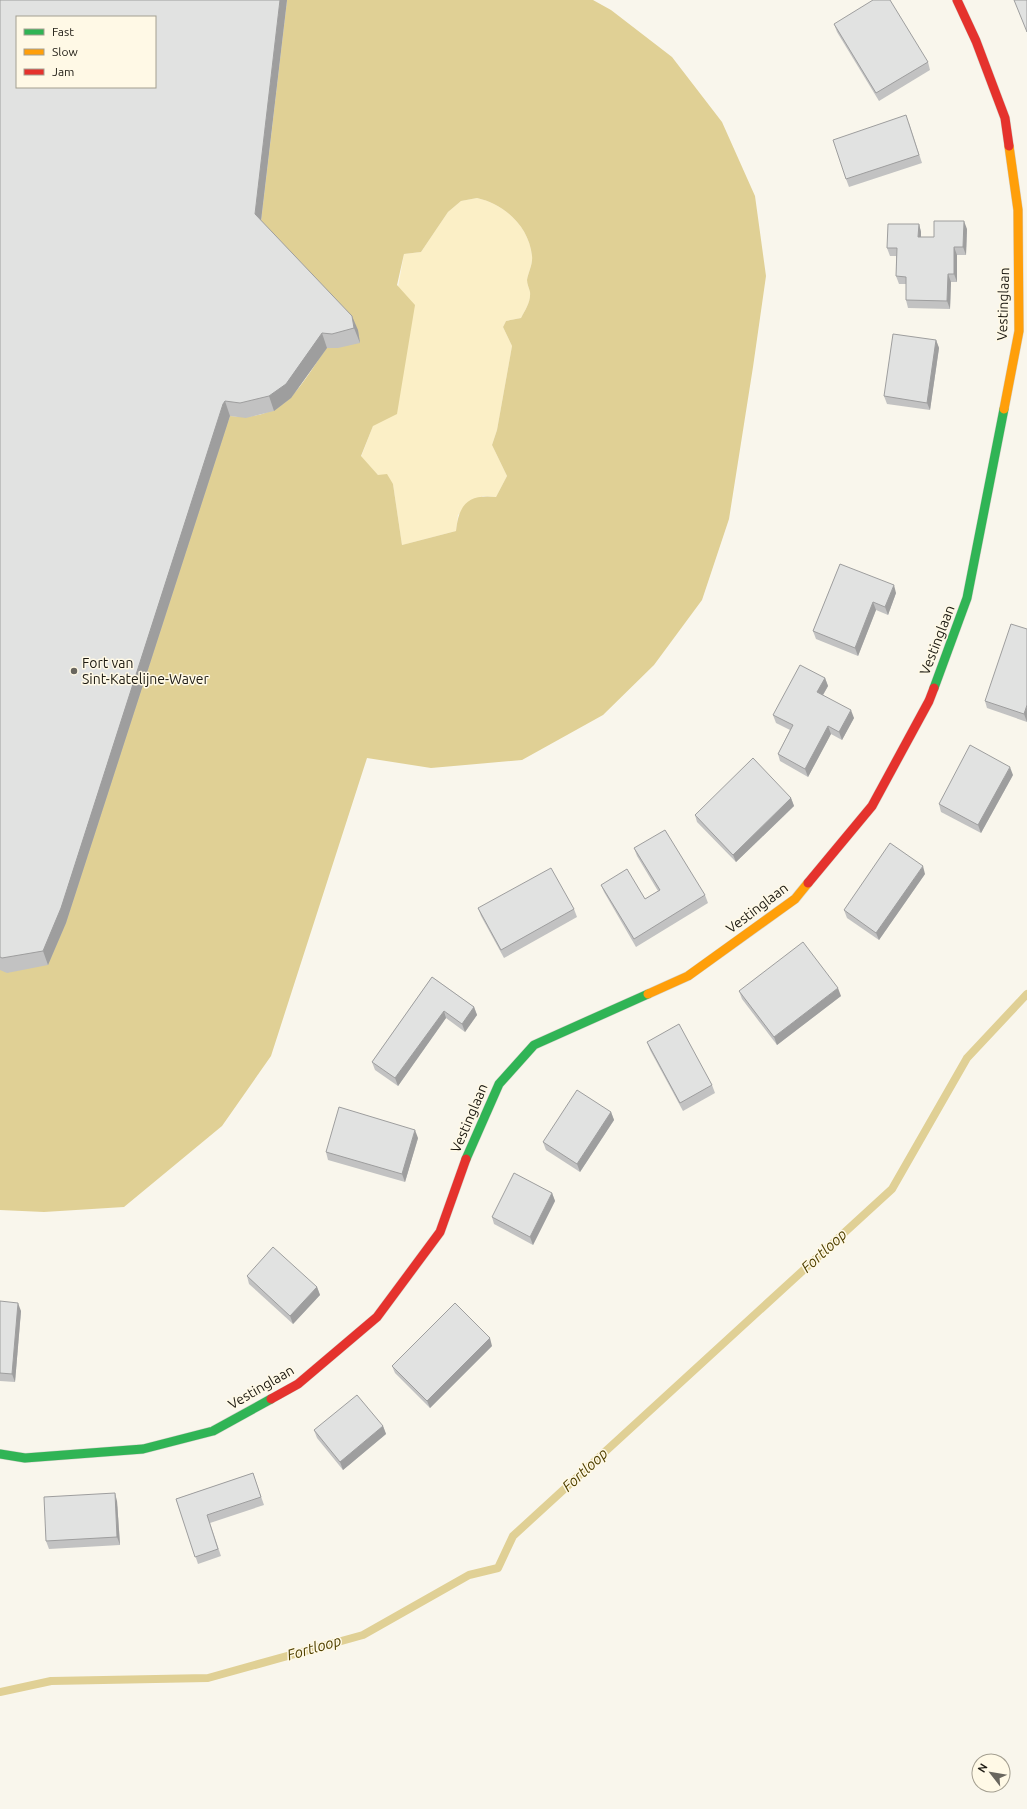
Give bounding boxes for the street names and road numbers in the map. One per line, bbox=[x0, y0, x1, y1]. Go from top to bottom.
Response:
street label: Vestinglaan bbox=[994, 267, 1012, 341]
street label: Vestinglaan bbox=[916, 603, 958, 677]
street label: Vestinglaan bbox=[723, 880, 791, 936]
street label: Vestinglaan bbox=[447, 1081, 491, 1155]
street label: Vestinglaan bbox=[225, 1362, 297, 1412]

